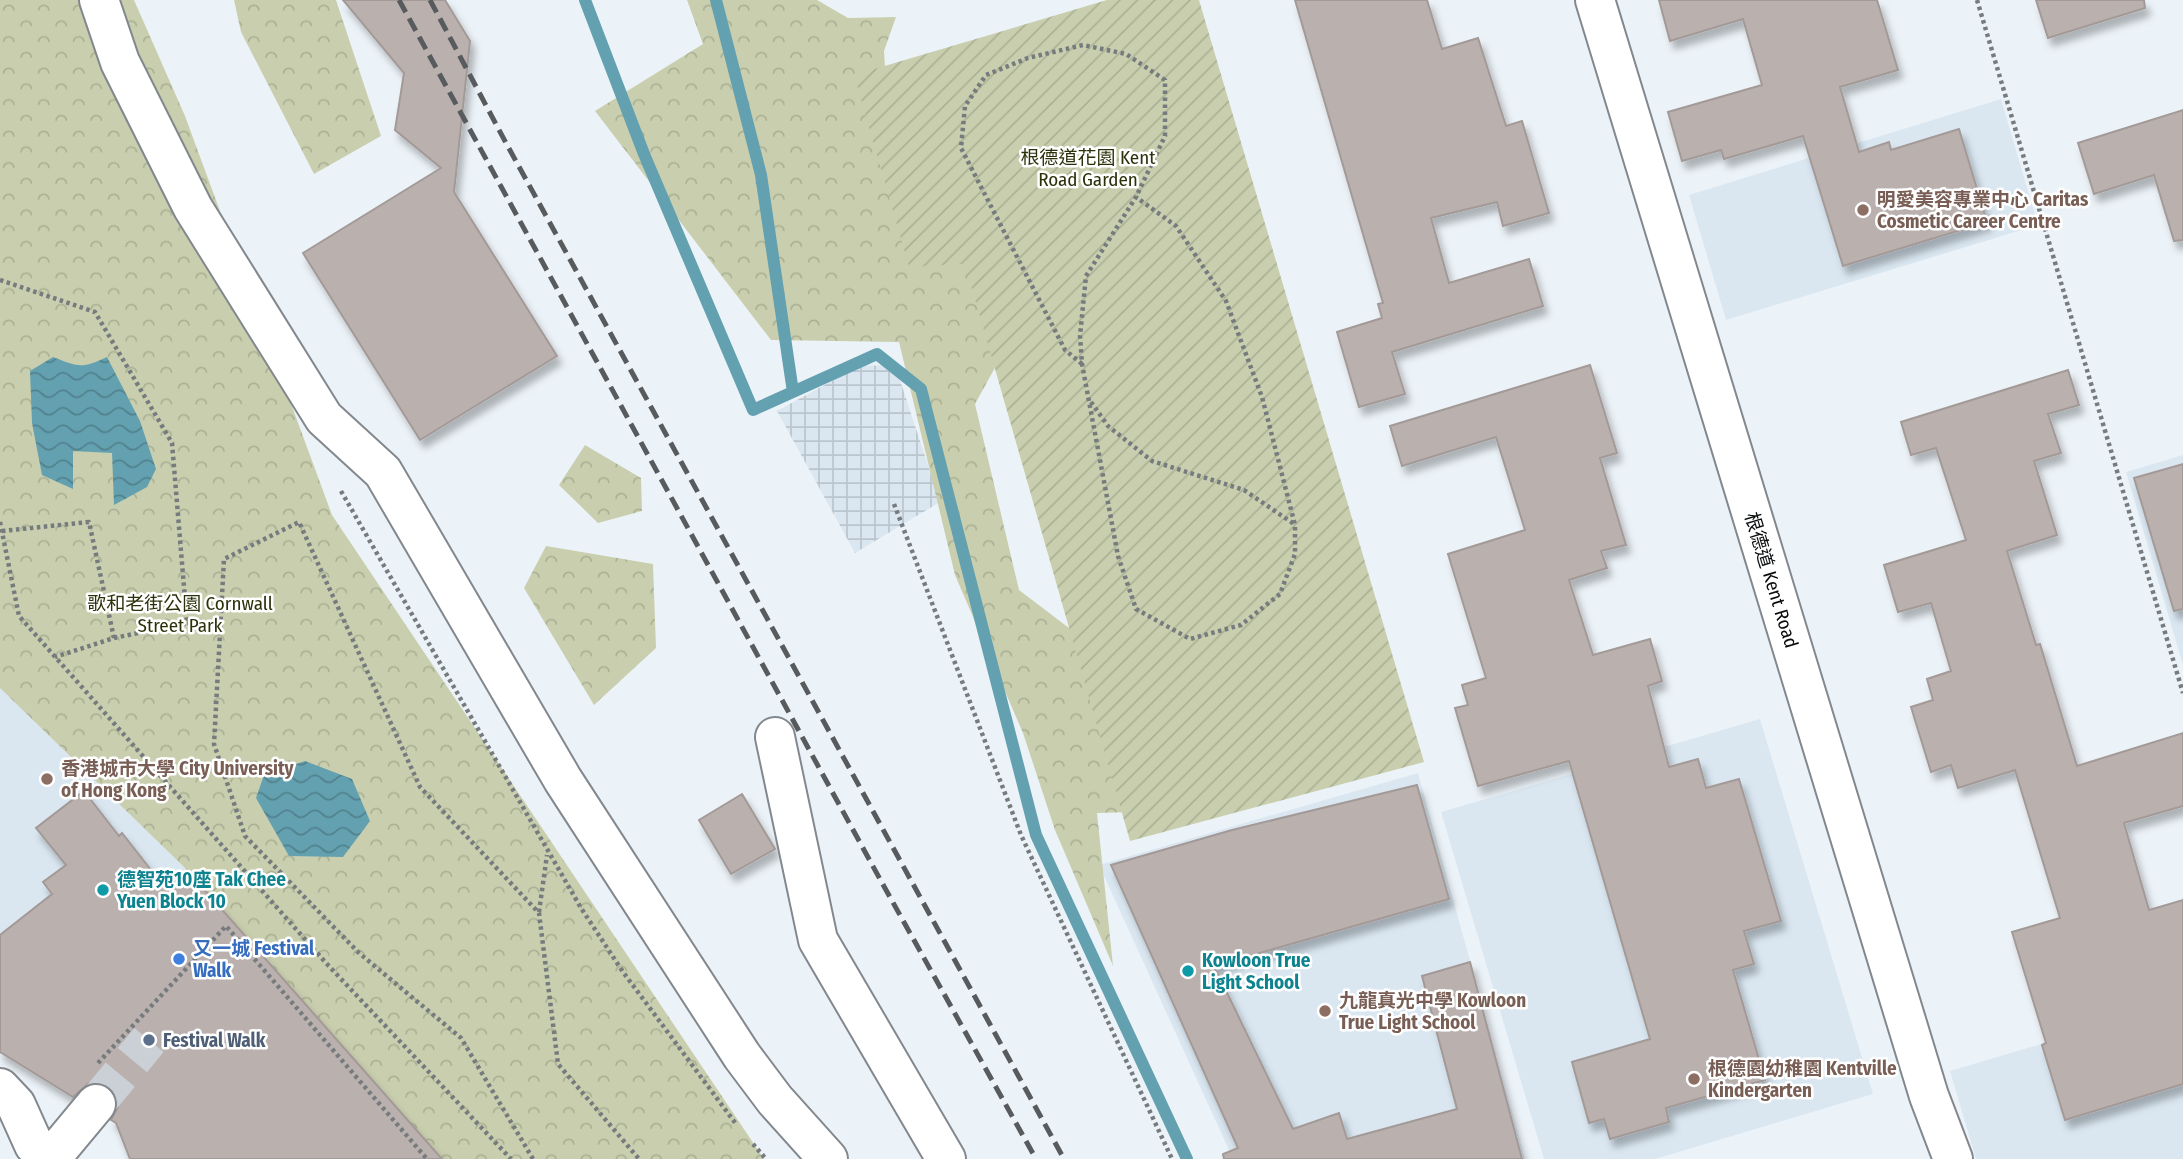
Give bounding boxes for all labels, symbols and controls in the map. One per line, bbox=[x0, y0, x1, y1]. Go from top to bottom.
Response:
park label: 根德道花園 Kent Road Garden bbox=[1021, 146, 1156, 191]
place label: 明愛美容專業中心 Caritas Cosmetic Career Centre bbox=[1877, 188, 2089, 233]
marker: 明愛美容專業中心 Caritas Cosmetic Career Centre bbox=[1855, 202, 1871, 218]
street label: 根德道 Kent Road bbox=[1740, 509, 1803, 651]
park label: 歌和老街公園 Cornwall Street Park bbox=[87, 592, 273, 637]
place label: 香港城市大學 City University of Hong Kong bbox=[61, 757, 295, 802]
marker: 香港城市大學 City University of Hong Kong bbox=[39, 771, 55, 787]
place label: 德智苑10座 Tak Chee Yuen Block 10 bbox=[116, 868, 286, 913]
marker: 德智苑10座 Tak Chee Yuen Block 10 bbox=[95, 882, 111, 898]
place label: 又一城 Festival Walk bbox=[193, 937, 315, 982]
place label: Kowloon True Light School bbox=[1202, 949, 1311, 994]
marker: 又一城 Festival Walk bbox=[171, 951, 187, 967]
marker: Kowloon True Light School bbox=[1180, 963, 1196, 979]
place label: 九龍真光中學 Kowloon True Light School bbox=[1339, 989, 1526, 1034]
marker: 九龍真光中學 Kowloon True Light School bbox=[1317, 1003, 1333, 1019]
place label: Festival Walk bbox=[163, 1029, 266, 1052]
marker: Festival Walk bbox=[141, 1032, 157, 1048]
place label: 根德園幼稚園 Kentville Kindergarten bbox=[1708, 1057, 1897, 1102]
marker: 根德園幼稚園 Kentville Kindergarten bbox=[1686, 1071, 1702, 1087]

